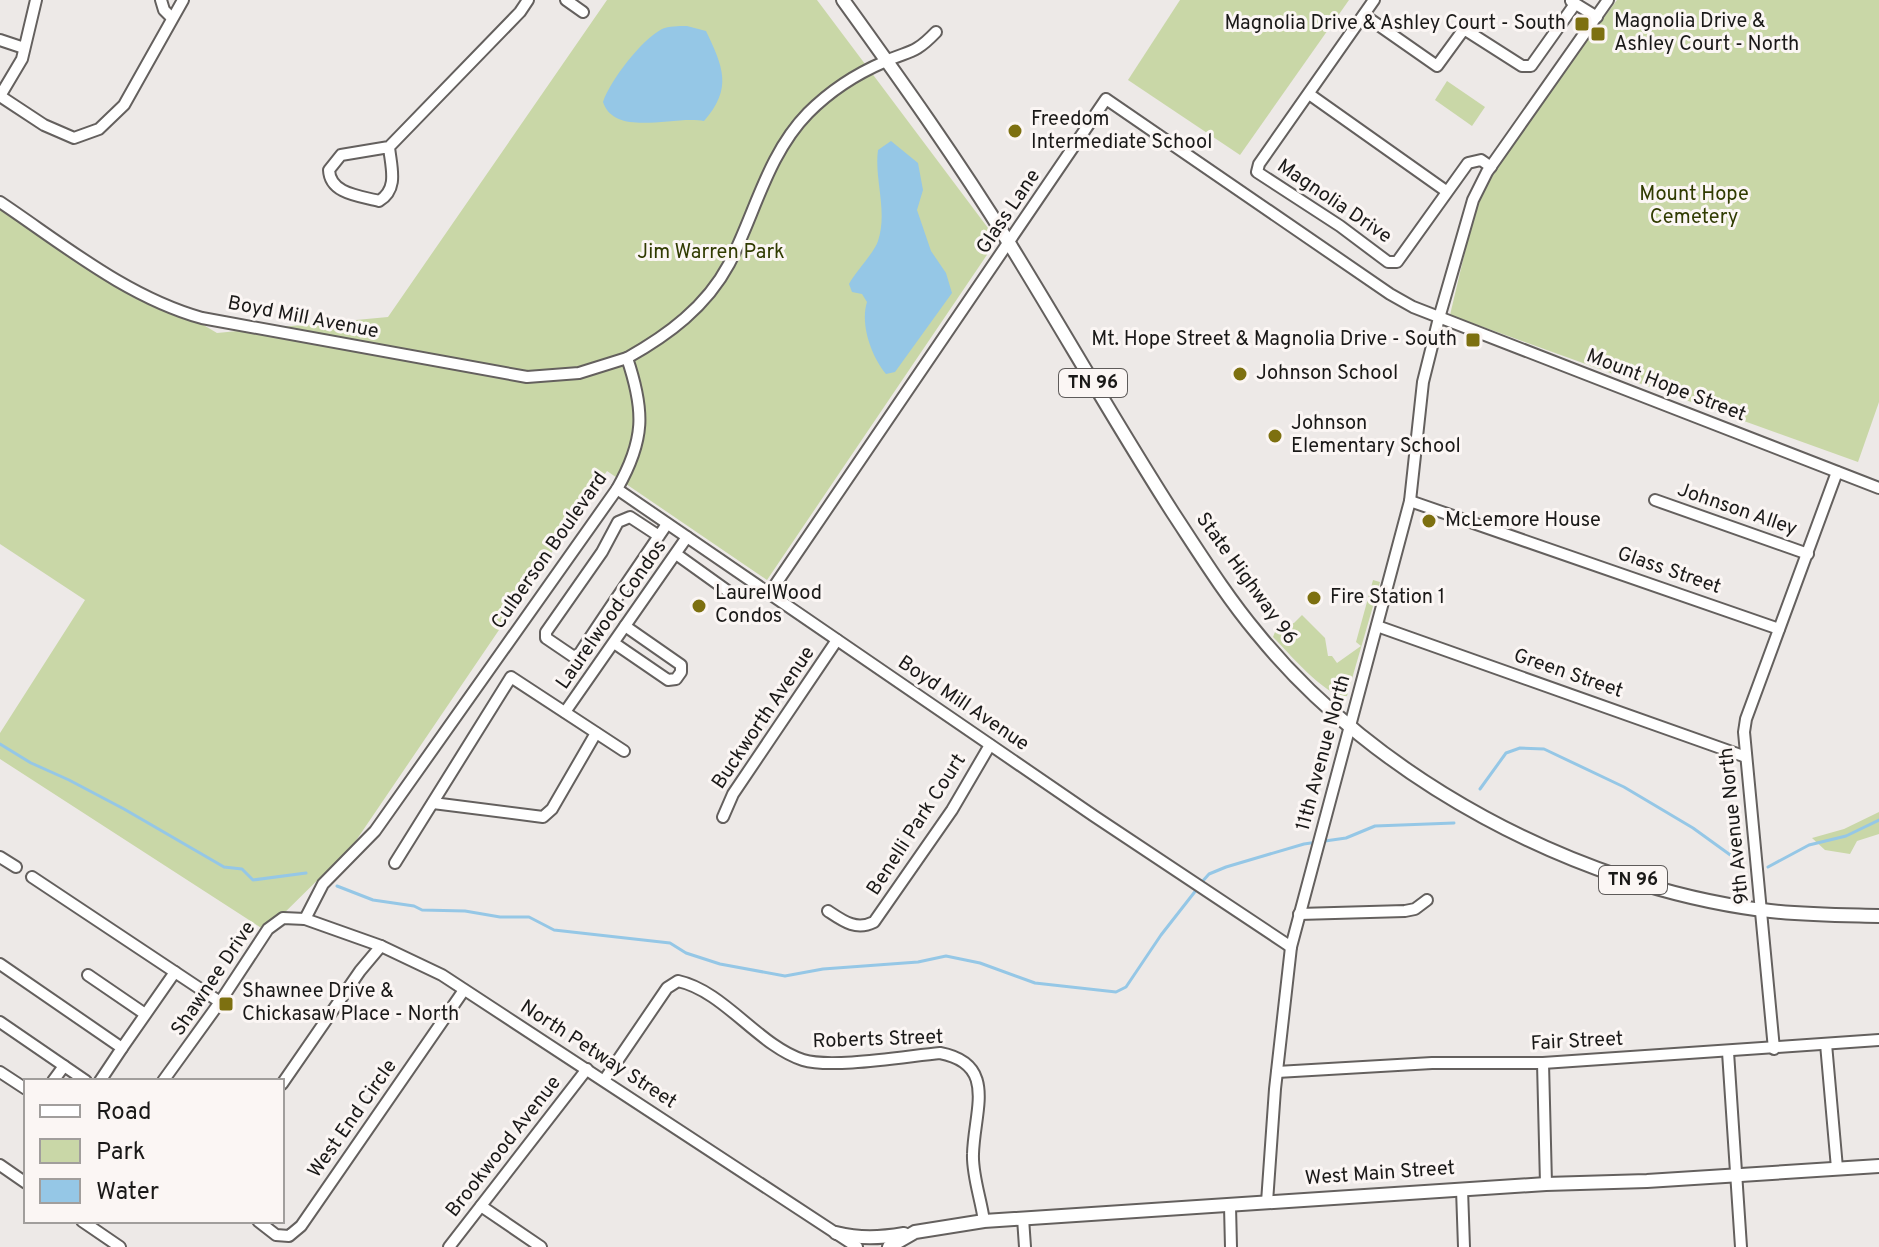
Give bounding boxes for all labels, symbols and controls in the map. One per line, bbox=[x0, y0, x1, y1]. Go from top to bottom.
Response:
place label: Magnolia Drive & Ashley Court - North bbox=[1614, 9, 1799, 58]
place label: Magnolia Drive & Ashley Court - South bbox=[1224, 11, 1566, 37]
marker: Magnolia Drive & Ashley Court - South bbox=[1573, 15, 1591, 33]
marker: Magnolia Drive & Ashley Court - North bbox=[1589, 25, 1607, 43]
place label: Freedom Intermediate School bbox=[1031, 107, 1212, 156]
marker: Freedom Intermediate School bbox=[1006, 122, 1024, 140]
street label: Magnolia Drive bbox=[1271, 154, 1397, 250]
street label: Glass Lane bbox=[971, 164, 1047, 260]
park label: Mount Hope Cemetery bbox=[1639, 182, 1749, 231]
park label: Jim Warren Park bbox=[637, 240, 785, 266]
street label: Boyd Mill Avenue bbox=[225, 291, 381, 345]
place label: Mt. Hope Street & Magnolia Drive - South bbox=[1091, 327, 1457, 353]
marker: Mt. Hope Street & Magnolia Drive - South bbox=[1464, 331, 1482, 349]
street label: Mount Hope Street bbox=[1582, 344, 1750, 428]
place label: Johnson School bbox=[1256, 361, 1398, 387]
marker: Johnson School bbox=[1231, 365, 1249, 383]
road number: TN 96 bbox=[1059, 369, 1127, 397]
place label: Johnson Elementary School bbox=[1291, 411, 1461, 460]
marker: Johnson Elementary School bbox=[1266, 427, 1284, 445]
street label: Culberson Boulevard bbox=[486, 467, 614, 635]
street label: Johnson Alley bbox=[1674, 477, 1800, 543]
street label: State Highway 96 bbox=[1189, 508, 1303, 650]
place label: McLemore House bbox=[1445, 508, 1601, 534]
marker: McLemore House bbox=[1420, 512, 1438, 530]
street label: Laurelwood Condos bbox=[551, 535, 673, 695]
street label: Glass Street bbox=[1614, 541, 1724, 601]
place label: LaurelWood Condos bbox=[715, 581, 822, 630]
place label: Fire Station 1 bbox=[1330, 585, 1445, 611]
marker: Fire Station 1 bbox=[1305, 589, 1323, 607]
marker: LaurelWood Condos bbox=[690, 597, 708, 615]
street label: Buckworth Avenue bbox=[707, 641, 821, 795]
street label: Green Street bbox=[1510, 643, 1626, 705]
street label: Boyd Mill Avenue bbox=[892, 650, 1034, 758]
street label: 11th Avenue North bbox=[1291, 672, 1357, 834]
street label: 9th Avenue North bbox=[1714, 746, 1756, 906]
street label: Benelli Park Court bbox=[861, 749, 973, 901]
road number: TN 96 bbox=[1599, 866, 1667, 894]
street label: Shawnee Drive bbox=[166, 916, 262, 1042]
place label: Shawnee Drive & Chickasaw Place - North bbox=[242, 979, 459, 1028]
marker: Shawnee Drive & Chickasaw Place - North bbox=[217, 995, 235, 1013]
street label: North Petway Street bbox=[515, 995, 681, 1115]
street label: Roberts Street bbox=[812, 1025, 944, 1055]
street label: Fair Street bbox=[1530, 1027, 1624, 1057]
street label: West End Circle bbox=[302, 1055, 404, 1183]
street label: Brookwood Avenue bbox=[441, 1071, 567, 1223]
legend bbox=[24, 1079, 284, 1223]
text: Road bbox=[96, 1098, 152, 1128]
text: Park bbox=[96, 1138, 146, 1168]
street label: West Main Street bbox=[1304, 1156, 1456, 1192]
text: Water bbox=[96, 1178, 159, 1208]

